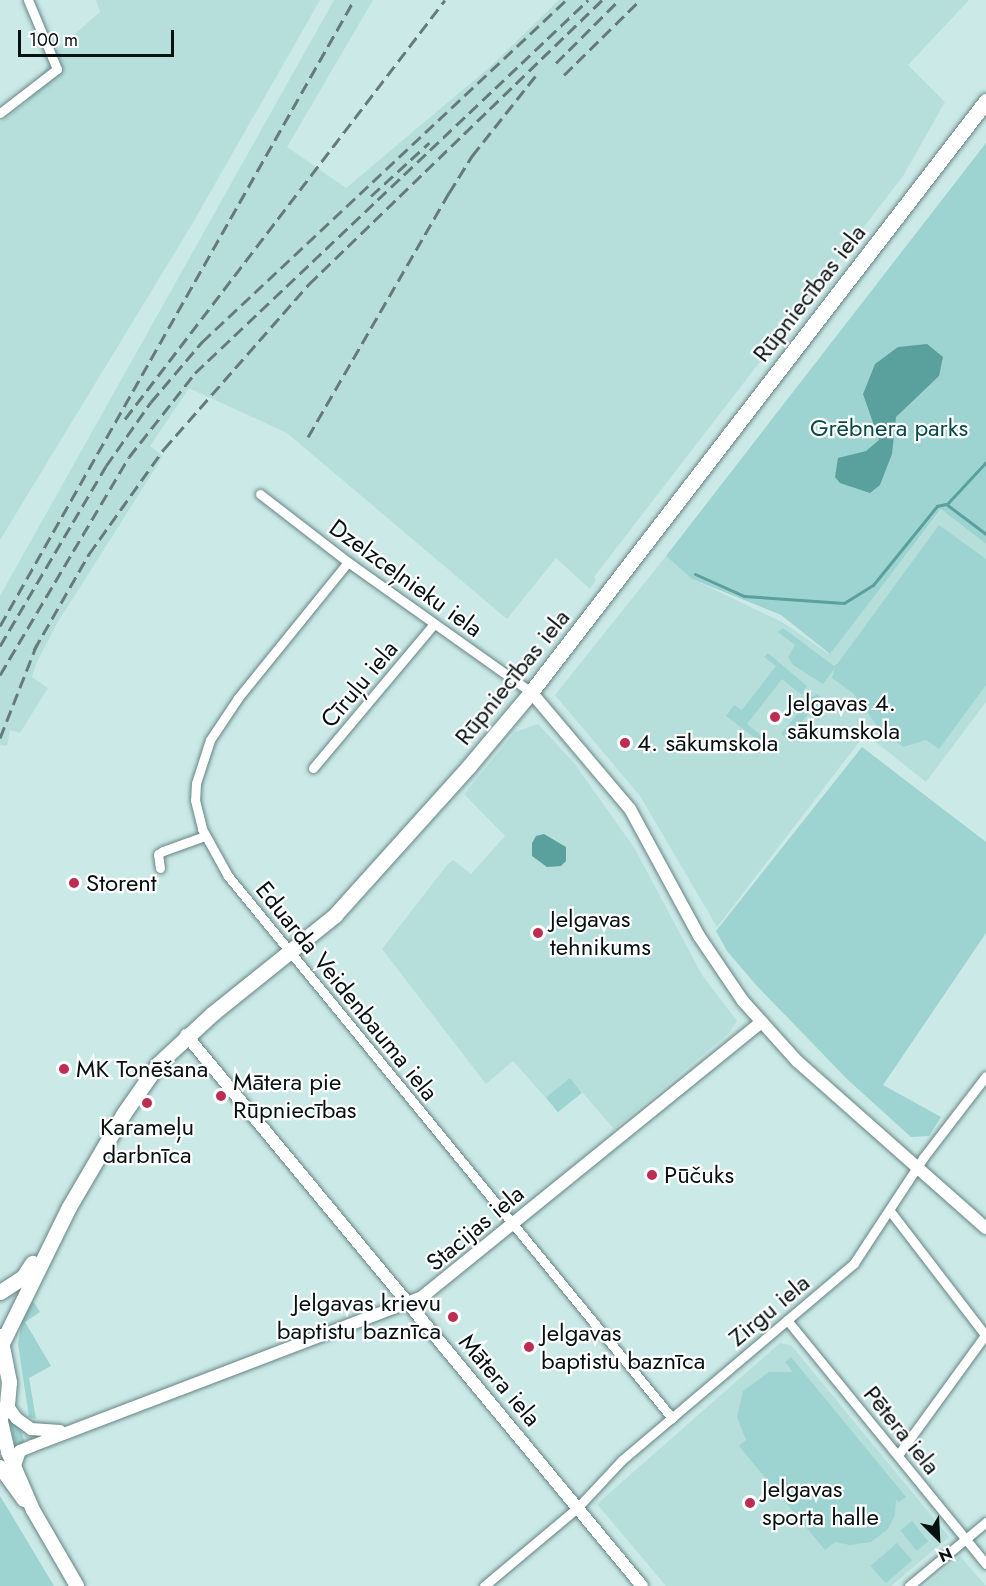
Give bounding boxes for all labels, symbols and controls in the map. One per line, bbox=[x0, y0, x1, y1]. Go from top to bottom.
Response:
scale bar bbox=[21, 18, 177, 56]
text: 100 m bbox=[29, 27, 78, 53]
street label: Rūpniecības iela bbox=[746, 219, 872, 367]
park label: Grēbnera parks bbox=[810, 414, 968, 442]
street label: Dzelzceļnieku iela bbox=[324, 513, 488, 643]
street label: Rūpniecības iela bbox=[448, 603, 576, 751]
street label: Cīruļu iela bbox=[314, 635, 404, 733]
place label: Jelgavas 4. sākumskola bbox=[787, 689, 900, 745]
marker: Jelgavas 4. sākumskola bbox=[768, 710, 782, 724]
place label: 4. sākumskola bbox=[637, 729, 778, 757]
marker: 4. sākumskola bbox=[618, 736, 632, 750]
place label: Storent bbox=[86, 869, 157, 897]
marker: Storent bbox=[67, 876, 81, 890]
street label: Eduarda Veidenbauma iela bbox=[250, 876, 444, 1106]
place label: Jelgavas tehnikums bbox=[550, 905, 651, 961]
marker: Jelgavas tehnikums bbox=[531, 926, 545, 940]
place label: MK Tonēšana bbox=[76, 1055, 208, 1083]
marker: MK Tonēšana bbox=[57, 1062, 71, 1076]
place label: Mātera pie Rūpniecības bbox=[233, 1068, 357, 1124]
marker: Mātera pie Rūpniecības bbox=[214, 1089, 228, 1103]
marker: Karameļu darbnīca bbox=[140, 1096, 154, 1110]
place label: Karameļu darbnīca bbox=[100, 1113, 194, 1169]
place label: Pūčuks bbox=[664, 1161, 734, 1189]
marker: Pūčuks bbox=[645, 1168, 659, 1182]
street label: Stacijas iela bbox=[420, 1179, 530, 1277]
street label: Zirgu iela bbox=[723, 1268, 815, 1352]
place label: Jelgavas krievu baptistu baznīca bbox=[277, 1289, 441, 1345]
marker: Jelgavas krievu baptistu baznīca bbox=[446, 1310, 460, 1324]
place label: Jelgavas baptistu baznīca bbox=[541, 1319, 705, 1375]
street label: Mātera iela bbox=[453, 1328, 547, 1432]
marker: Jelgavas baptistu baznīca bbox=[522, 1340, 536, 1354]
street label: Pētera iela bbox=[858, 1380, 946, 1480]
place label: Jelgavas sporta halle bbox=[762, 1475, 879, 1531]
marker: Jelgavas sporta halle bbox=[743, 1496, 757, 1510]
north arrow bbox=[908, 1508, 968, 1568]
text: N bbox=[935, 1542, 956, 1568]

